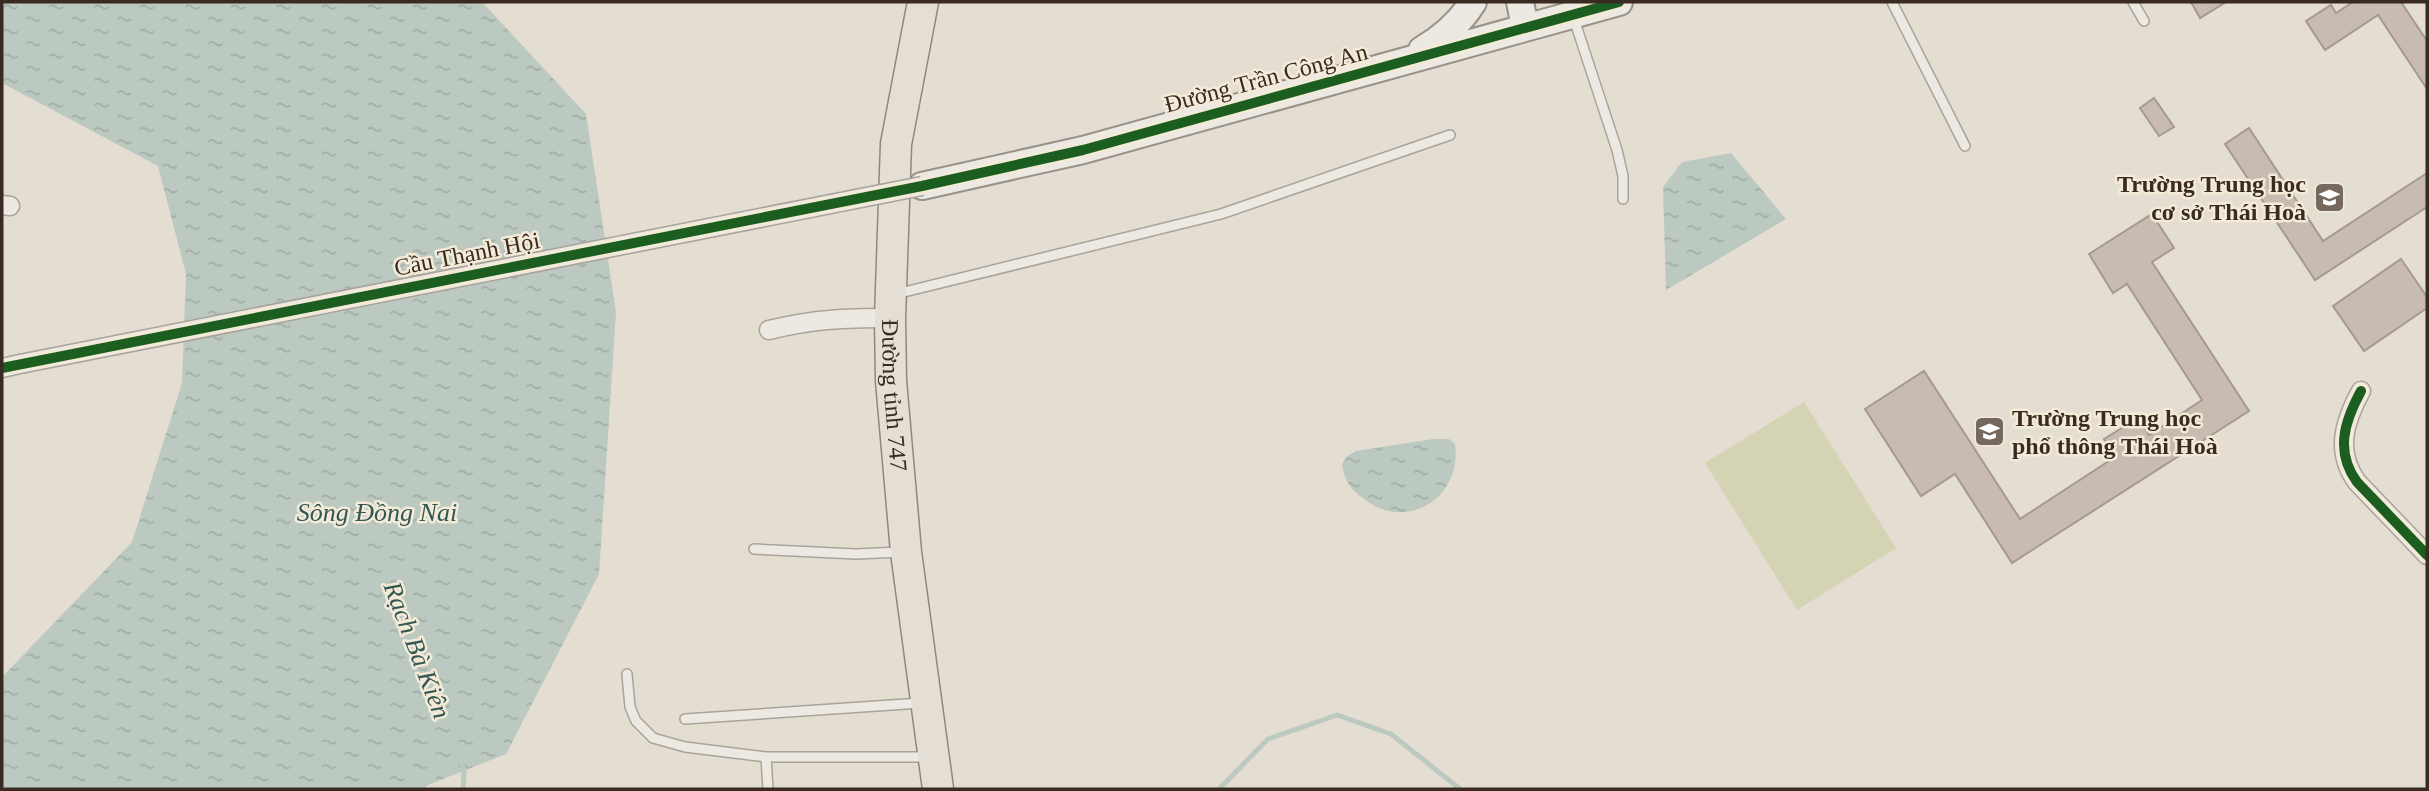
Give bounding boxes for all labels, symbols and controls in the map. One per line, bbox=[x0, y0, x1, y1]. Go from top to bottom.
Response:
street label: Đường Trần Công An bbox=[1162, 38, 1370, 118]
place label: Trường Trung học cơ sở Thái Hoà bbox=[2117, 171, 2306, 225]
school or university icon: Trường Trung học cơ sở Thái Hoà bbox=[2312, 181, 2346, 215]
street label: Cầu Thạnh Hội bbox=[392, 227, 542, 281]
street label: Đường tỉnh 747 bbox=[877, 319, 912, 472]
place label: Trường Trung học phổ thông Thái Hoà bbox=[2012, 405, 2218, 459]
school or university icon: Trường Trung học phổ thông Thái Hoà bbox=[1972, 415, 2006, 449]
water label: Sông Đồng Nai bbox=[297, 498, 457, 527]
water label: Rạch Bà Kiên bbox=[377, 576, 456, 723]

